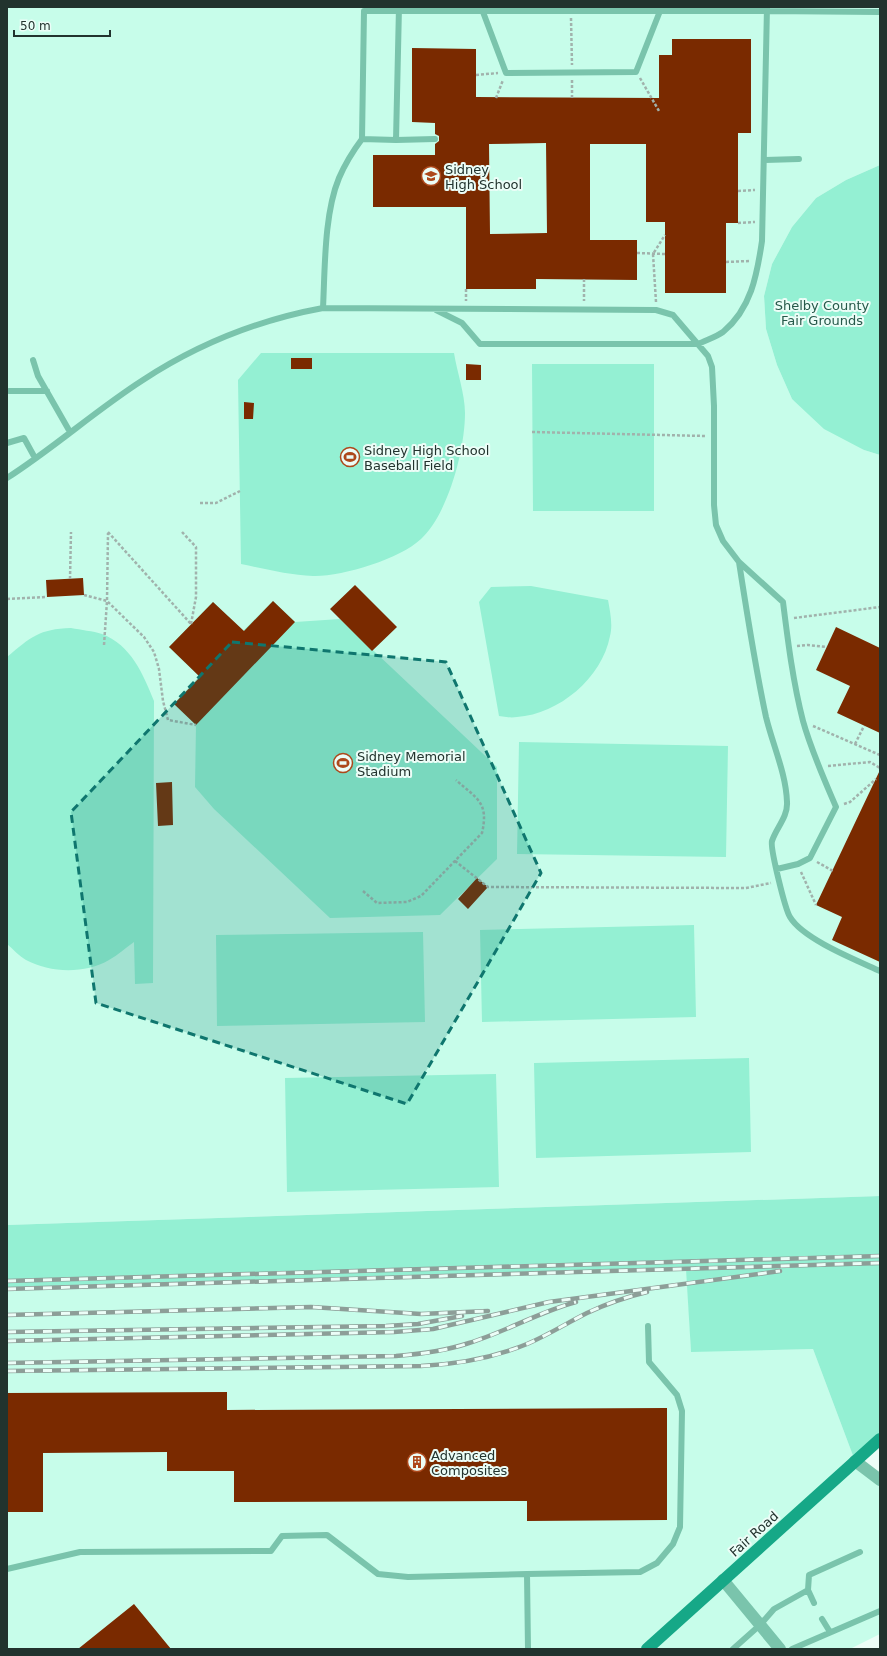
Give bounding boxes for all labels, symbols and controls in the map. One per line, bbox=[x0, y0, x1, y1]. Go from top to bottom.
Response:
scale bar bbox=[14, 12, 110, 38]
text: 50 m bbox=[20, 19, 51, 33]
place label: Sidney High School bbox=[445, 162, 522, 192]
school or university icon: Sidney High School bbox=[420, 165, 442, 187]
park label: Shelby County Fair Grounds bbox=[775, 298, 870, 328]
place label: Sidney High School Baseball Field bbox=[364, 443, 489, 473]
sports icon: Sidney High School Baseball Field bbox=[339, 446, 361, 468]
place label: Sidney Memorial Stadium bbox=[357, 749, 466, 779]
sports icon: Sidney Memorial Stadium bbox=[332, 752, 354, 774]
place label: Advanced Composites bbox=[431, 1448, 507, 1478]
building icon: Advanced Composites bbox=[406, 1451, 428, 1473]
street label: Fair Road bbox=[727, 1508, 781, 1560]

